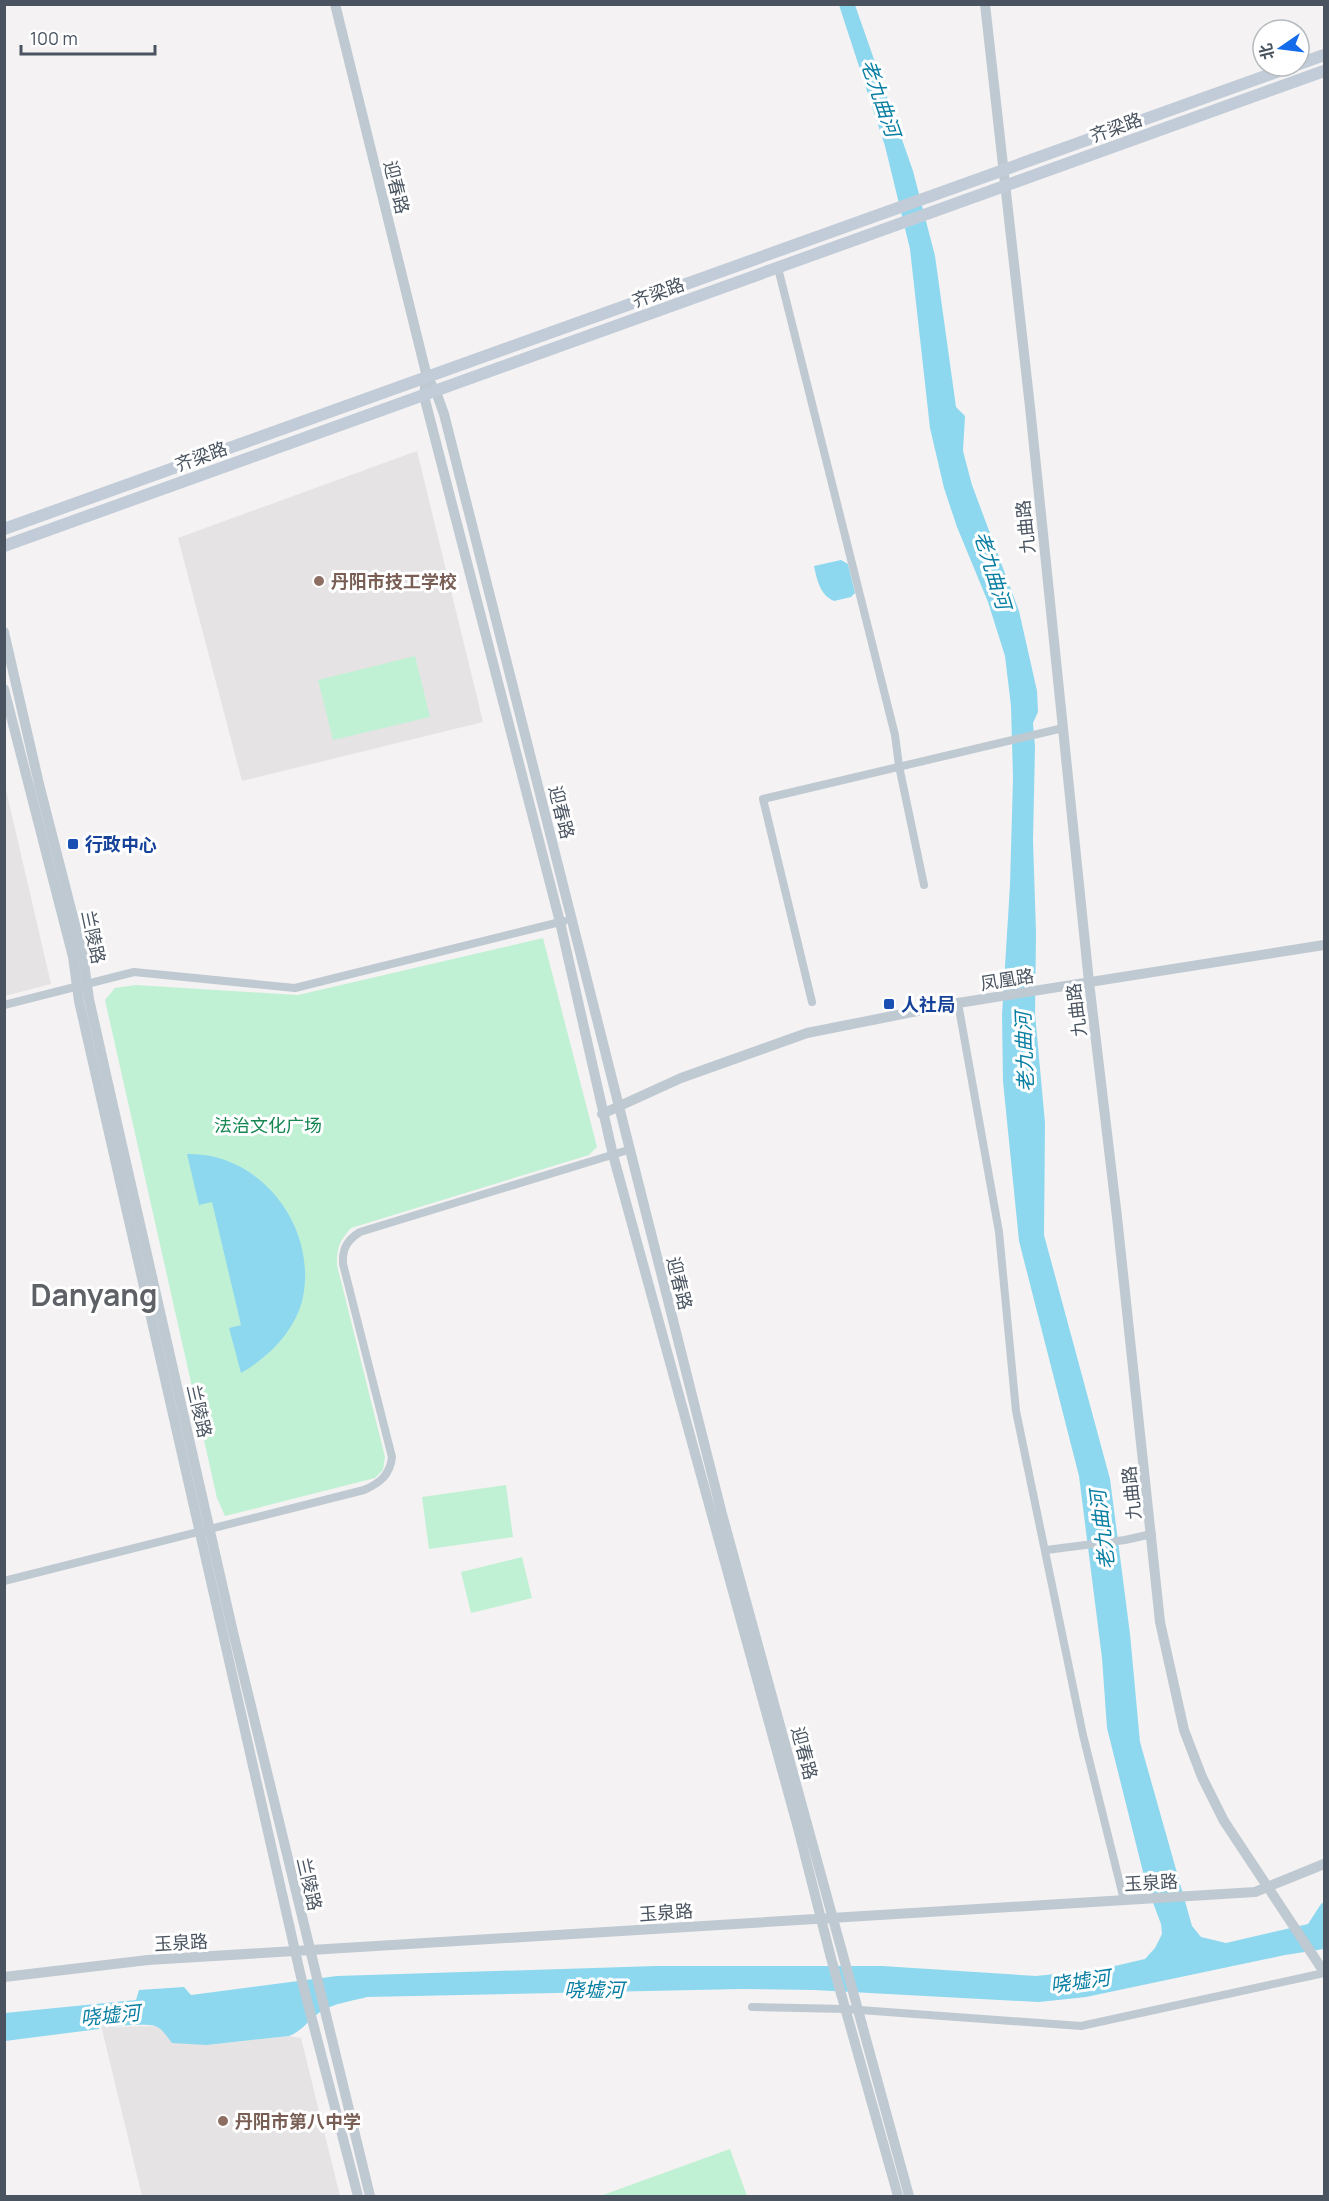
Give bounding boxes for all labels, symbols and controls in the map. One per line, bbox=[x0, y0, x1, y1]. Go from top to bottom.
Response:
scale bar bbox=[21, 18, 154, 56]
north arrow bbox=[1251, 18, 1311, 78]
text: 100 m bbox=[30, 26, 78, 50]
text: 北 bbox=[1254, 41, 1279, 62]
water label: 老九曲河 bbox=[855, 56, 908, 144]
street label: 齐梁路 bbox=[1087, 106, 1145, 148]
street label: 迎春路 bbox=[379, 158, 415, 216]
street label: 齐梁路 bbox=[629, 271, 687, 313]
street label: 齐梁路 bbox=[172, 435, 230, 477]
street label: 九曲路 bbox=[1010, 499, 1040, 555]
water label: 老九曲河 bbox=[968, 528, 1019, 616]
place label: 丹阳市技工学校 bbox=[331, 569, 457, 593]
marker: 丹阳市技工学校 bbox=[312, 574, 326, 588]
street label: 迎春路 bbox=[544, 783, 580, 841]
place label: 行政中心 bbox=[85, 832, 157, 856]
marker: 行政中心 bbox=[66, 837, 80, 851]
street label: 兰陵路 bbox=[77, 908, 111, 966]
street label: 凤凰路 bbox=[978, 963, 1036, 995]
street label: 九曲路 bbox=[1061, 982, 1091, 1038]
place label: 人社局 bbox=[901, 992, 955, 1016]
marker: 人社局 bbox=[882, 997, 896, 1011]
water label: 老九曲河 bbox=[1009, 1008, 1039, 1092]
park label: 法治文化广场 bbox=[214, 1113, 322, 1137]
street label: 迎春路 bbox=[662, 1254, 698, 1312]
district label: Danyang bbox=[30, 1274, 158, 1315]
street label: 兰陵路 bbox=[182, 1382, 218, 1440]
street label: 九曲路 bbox=[1116, 1465, 1146, 1521]
water label: 老九曲河 bbox=[1083, 1485, 1120, 1571]
street label: 迎春路 bbox=[786, 1724, 824, 1782]
street label: 兰陵路 bbox=[292, 1855, 328, 1913]
street label: 玉泉路 bbox=[1123, 1869, 1179, 1895]
street label: 玉泉路 bbox=[638, 1898, 694, 1926]
street label: 玉泉路 bbox=[153, 1929, 209, 1955]
water label: 哓墟河 bbox=[1048, 1963, 1116, 1999]
water label: 哓墟河 bbox=[564, 1976, 628, 2003]
water label: 哓墟河 bbox=[79, 1998, 145, 2032]
place label: 丹阳市第八中学 bbox=[235, 2109, 361, 2133]
marker: 丹阳市第八中学 bbox=[216, 2114, 230, 2128]

